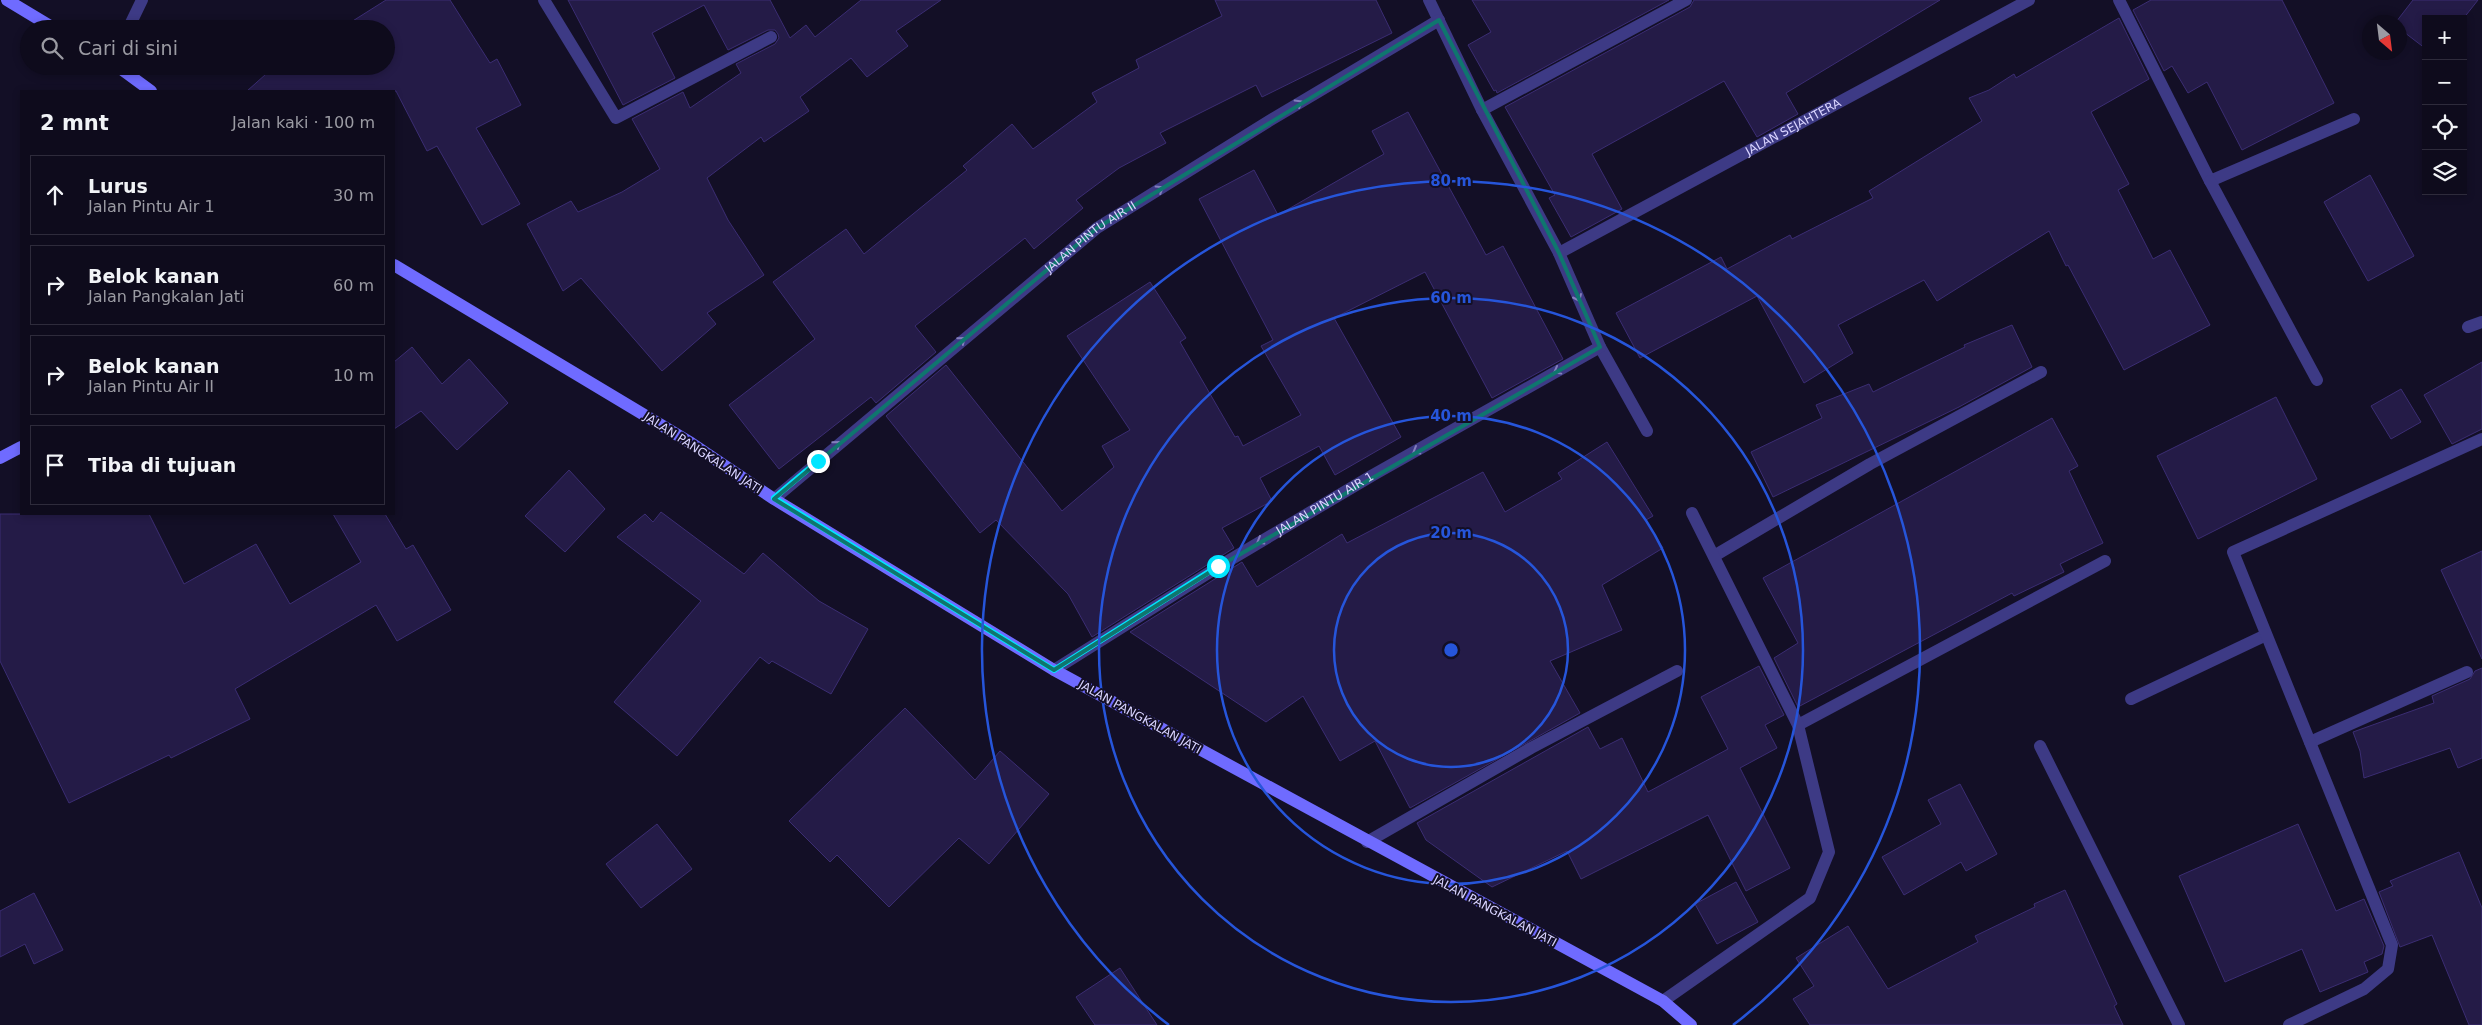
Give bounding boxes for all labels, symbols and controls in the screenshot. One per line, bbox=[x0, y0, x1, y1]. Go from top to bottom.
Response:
north arrow bbox=[2362, 15, 2407, 60]
map controls bbox=[2422, 15, 2467, 195]
button: + bbox=[2422, 15, 2467, 60]
search box bbox=[20, 20, 395, 75]
icon: search bbox=[38, 34, 66, 62]
text: Cari di sini bbox=[78, 37, 178, 59]
button: − bbox=[2422, 60, 2467, 105]
street label: JALAN SEJAHTERA bbox=[1742, 95, 1844, 159]
one-way arrow bbox=[1293, 100, 1302, 110]
button: locate bbox=[2422, 105, 2467, 150]
text: 2 mnt bbox=[40, 111, 109, 135]
text: Jalan kaki · 100 m bbox=[232, 113, 375, 132]
button: layers bbox=[2422, 150, 2467, 195]
text: 80 m bbox=[1430, 172, 1472, 190]
text: Lurus bbox=[88, 175, 148, 197]
icon: ahead bbox=[41, 181, 69, 209]
one-way arrow bbox=[1155, 185, 1164, 195]
text: 30 m bbox=[333, 186, 374, 205]
text: Jalan Pintu Air 1 bbox=[88, 197, 215, 216]
street label: JALAN PINTU AIR II bbox=[1041, 199, 1139, 276]
text: Belok kanan bbox=[88, 265, 220, 287]
icon: right bbox=[41, 271, 69, 299]
text: 60 m bbox=[333, 276, 374, 295]
text: Jalan Pangkalan Jati bbox=[88, 287, 245, 306]
text: 60 m bbox=[1430, 289, 1472, 307]
one-way arrow bbox=[1572, 293, 1583, 302]
one-way arrow bbox=[957, 337, 966, 346]
text: Belok kanan bbox=[88, 355, 220, 377]
icon: right bbox=[41, 361, 69, 389]
one-way arrow bbox=[1554, 365, 1563, 375]
text: 10 m bbox=[333, 366, 374, 385]
text: Jalan Pintu Air II bbox=[88, 377, 214, 396]
text: 40 m bbox=[1430, 407, 1472, 425]
street label: JALAN PANGKALAN JATI bbox=[641, 409, 765, 496]
one-way arrow bbox=[832, 441, 841, 450]
one-way arrow bbox=[1412, 444, 1421, 454]
route end bbox=[807, 450, 830, 473]
icon: arrive bbox=[41, 451, 69, 479]
text: Tiba di tujuan bbox=[88, 454, 236, 476]
street label: JALAN PINTU AIR 1 bbox=[1273, 469, 1376, 538]
text: 20 m bbox=[1430, 524, 1472, 542]
one-way arrow bbox=[1257, 535, 1266, 545]
route start bbox=[1207, 555, 1230, 578]
centre of rings bbox=[1442, 641, 1460, 659]
street label: JALAN PANGKALAN JATI bbox=[1075, 677, 1204, 757]
street label: JALAN PANGKALAN JATI bbox=[1430, 872, 1559, 950]

